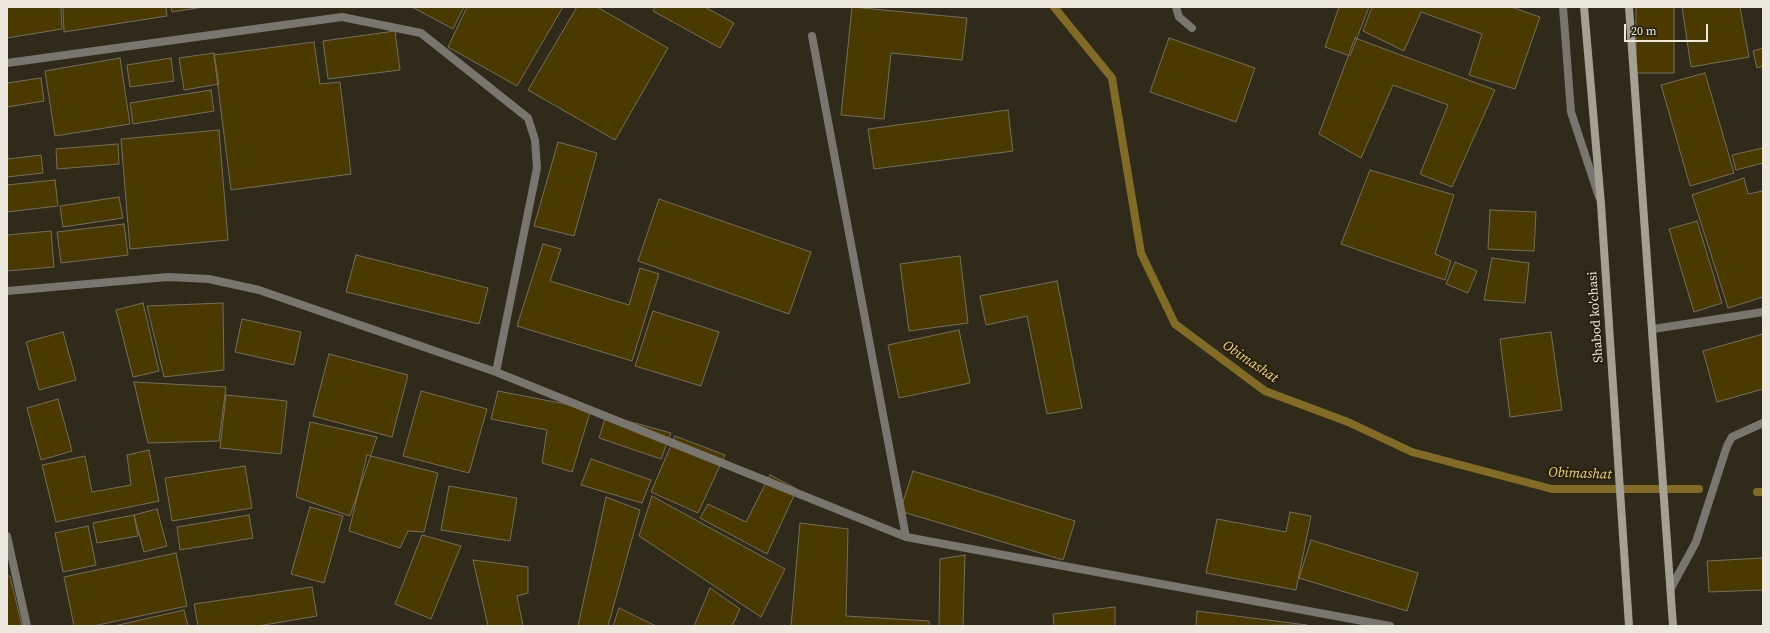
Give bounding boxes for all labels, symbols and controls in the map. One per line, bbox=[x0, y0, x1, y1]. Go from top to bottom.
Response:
scale bar bbox=[1626, 16, 1710, 42]
text: 20 m bbox=[1631, 23, 1657, 39]
street label: Shabod ko'chasi bbox=[1585, 271, 1607, 363]
water label: Obimashat bbox=[1219, 337, 1281, 387]
water label: Obimashat bbox=[1548, 464, 1612, 484]

